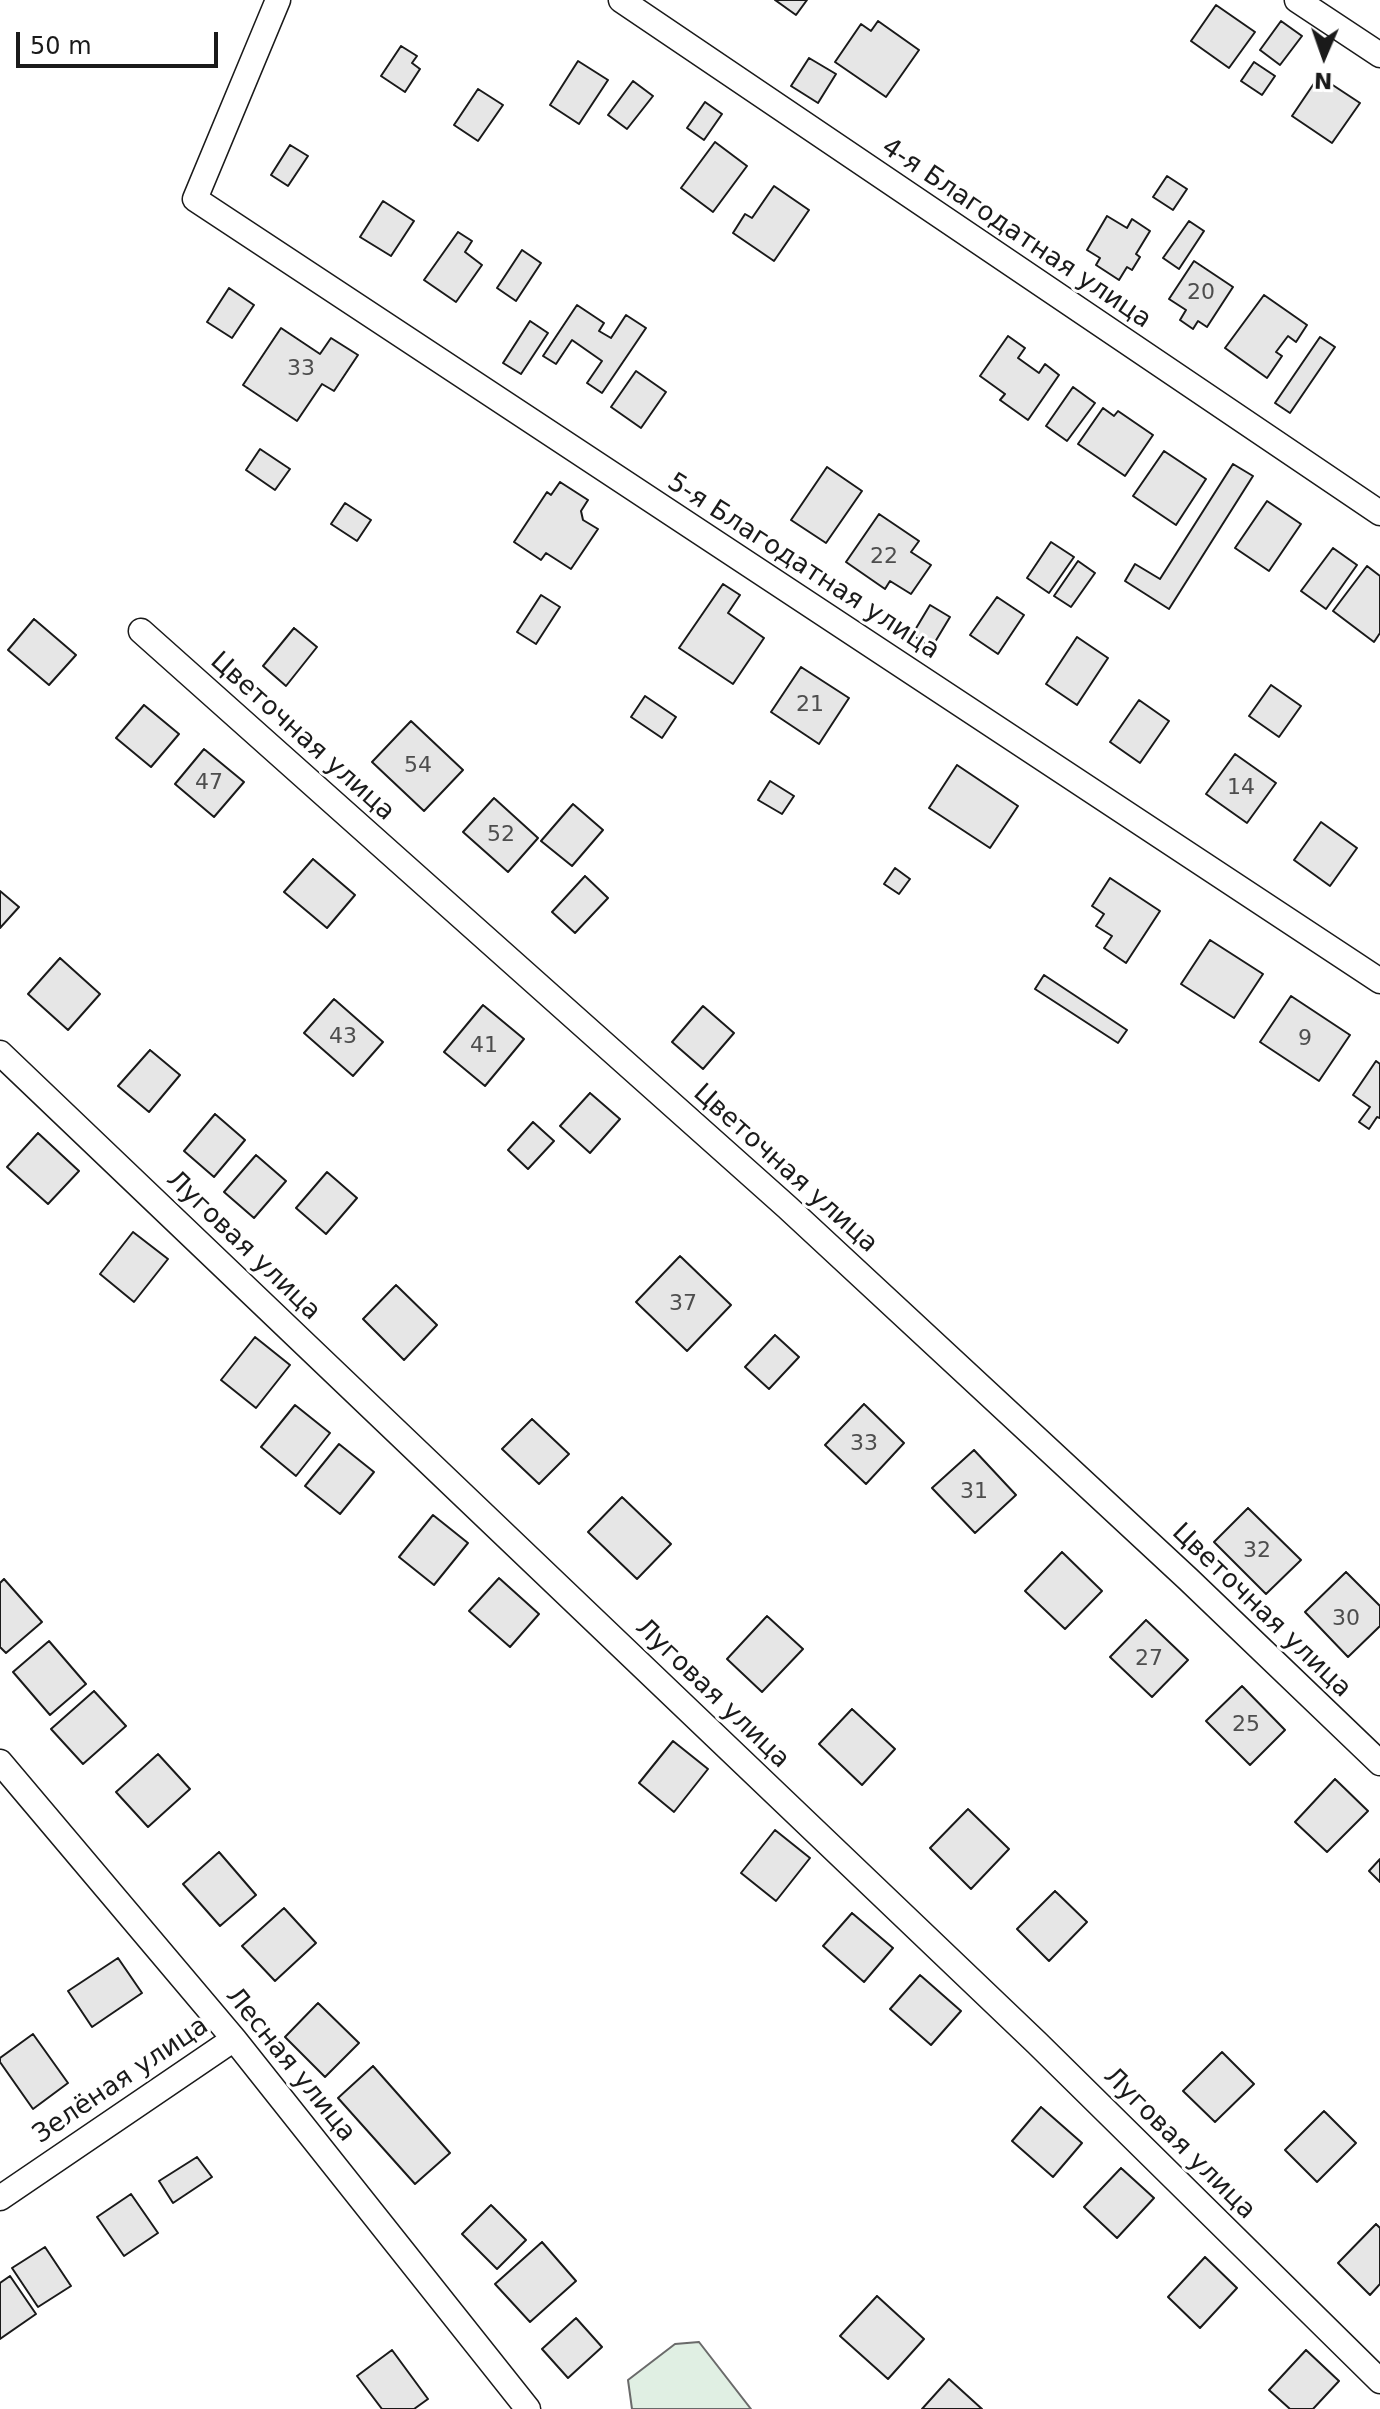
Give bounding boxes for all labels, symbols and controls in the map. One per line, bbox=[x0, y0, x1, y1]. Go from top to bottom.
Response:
scale bar bbox=[20, 16, 222, 66]
north arrow bbox=[1284, 16, 1364, 96]
text: 50 m bbox=[30, 32, 92, 60]
text: N bbox=[1314, 68, 1333, 93]
street label: 4-я Благодатная улица bbox=[875, 132, 1157, 336]
house number: 20 bbox=[1187, 280, 1215, 306]
house number: 33 bbox=[287, 356, 315, 382]
street label: 5-я Благодатная улица bbox=[661, 467, 945, 667]
house number: 22 bbox=[870, 544, 898, 570]
street label: Цветочная улица bbox=[203, 646, 401, 828]
house number: 21 bbox=[796, 692, 824, 718]
house number: 54 bbox=[404, 753, 432, 779]
house number: 47 bbox=[195, 770, 223, 796]
house number: 14 bbox=[1227, 775, 1255, 801]
house number: 52 bbox=[487, 822, 515, 848]
house number: 43 bbox=[329, 1024, 357, 1050]
house number: 9 bbox=[1298, 1026, 1312, 1052]
house number: 41 bbox=[470, 1033, 498, 1059]
street label: Цветочная улица bbox=[686, 1078, 884, 1260]
street label: Луговая улица bbox=[159, 1165, 327, 1327]
house number: 37 bbox=[669, 1291, 697, 1317]
house number: 33 bbox=[850, 1431, 878, 1457]
house number: 31 bbox=[960, 1479, 988, 1505]
street label: Цветочная улица bbox=[1165, 1517, 1357, 1705]
house number: 32 bbox=[1243, 1538, 1271, 1564]
house number: 30 bbox=[1332, 1606, 1360, 1632]
street label: Луговая улица bbox=[628, 1613, 796, 1775]
house number: 27 bbox=[1135, 1646, 1163, 1672]
house number: 25 bbox=[1232, 1712, 1260, 1738]
street label: Лесная улица bbox=[218, 1982, 362, 2148]
street label: Зелёная улица bbox=[27, 2011, 215, 2151]
street label: Луговая улица bbox=[1096, 2061, 1262, 2227]

